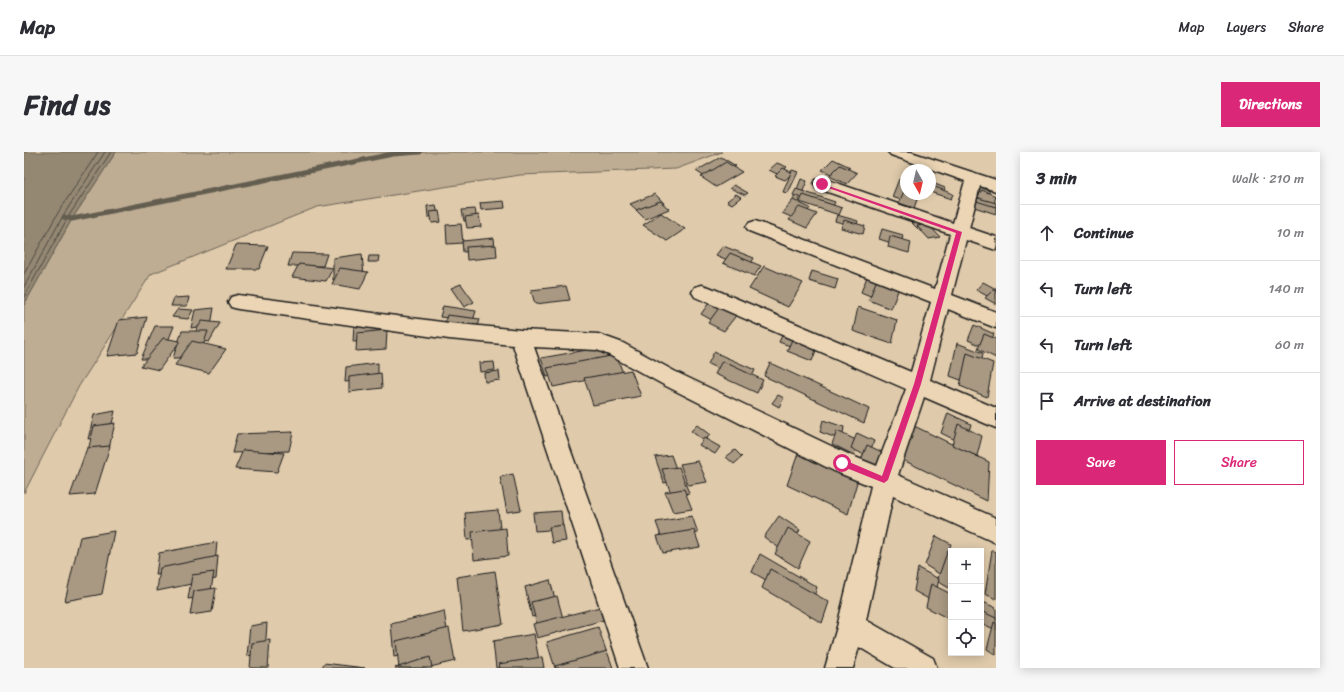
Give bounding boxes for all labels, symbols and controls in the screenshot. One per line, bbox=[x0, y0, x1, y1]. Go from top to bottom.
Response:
text: Map bbox=[20, 11, 55, 44]
text: Map bbox=[1179, 15, 1204, 40]
text: Layers bbox=[1226, 15, 1266, 40]
text: Share bbox=[1288, 15, 1324, 40]
text: Find us bbox=[24, 80, 111, 129]
button: Directions bbox=[1221, 82, 1320, 127]
text: 3 min bbox=[1036, 163, 1077, 193]
north arrow bbox=[900, 164, 936, 200]
text: Walk · 210 m bbox=[1232, 167, 1304, 190]
route end bbox=[813, 175, 831, 193]
text: Continue bbox=[1074, 220, 1134, 246]
text: 10 m bbox=[1277, 221, 1304, 244]
icon: ahead bbox=[1036, 222, 1058, 244]
text: Turn left bbox=[1074, 276, 1132, 302]
text: 140 m bbox=[1269, 277, 1304, 300]
icon: left bbox=[1036, 278, 1058, 300]
text: Turn left bbox=[1074, 332, 1132, 358]
text: 60 m bbox=[1275, 333, 1304, 356]
icon: left bbox=[1036, 334, 1058, 356]
text: Arrive at destination bbox=[1074, 388, 1211, 414]
icon: arrive bbox=[1036, 390, 1058, 412]
button: Save bbox=[1036, 440, 1166, 485]
button: Share bbox=[1174, 440, 1304, 485]
route start bbox=[833, 454, 851, 472]
map controls bbox=[948, 548, 984, 656]
button: + bbox=[948, 548, 984, 584]
button: − bbox=[948, 584, 984, 620]
button: locate bbox=[948, 620, 984, 656]

